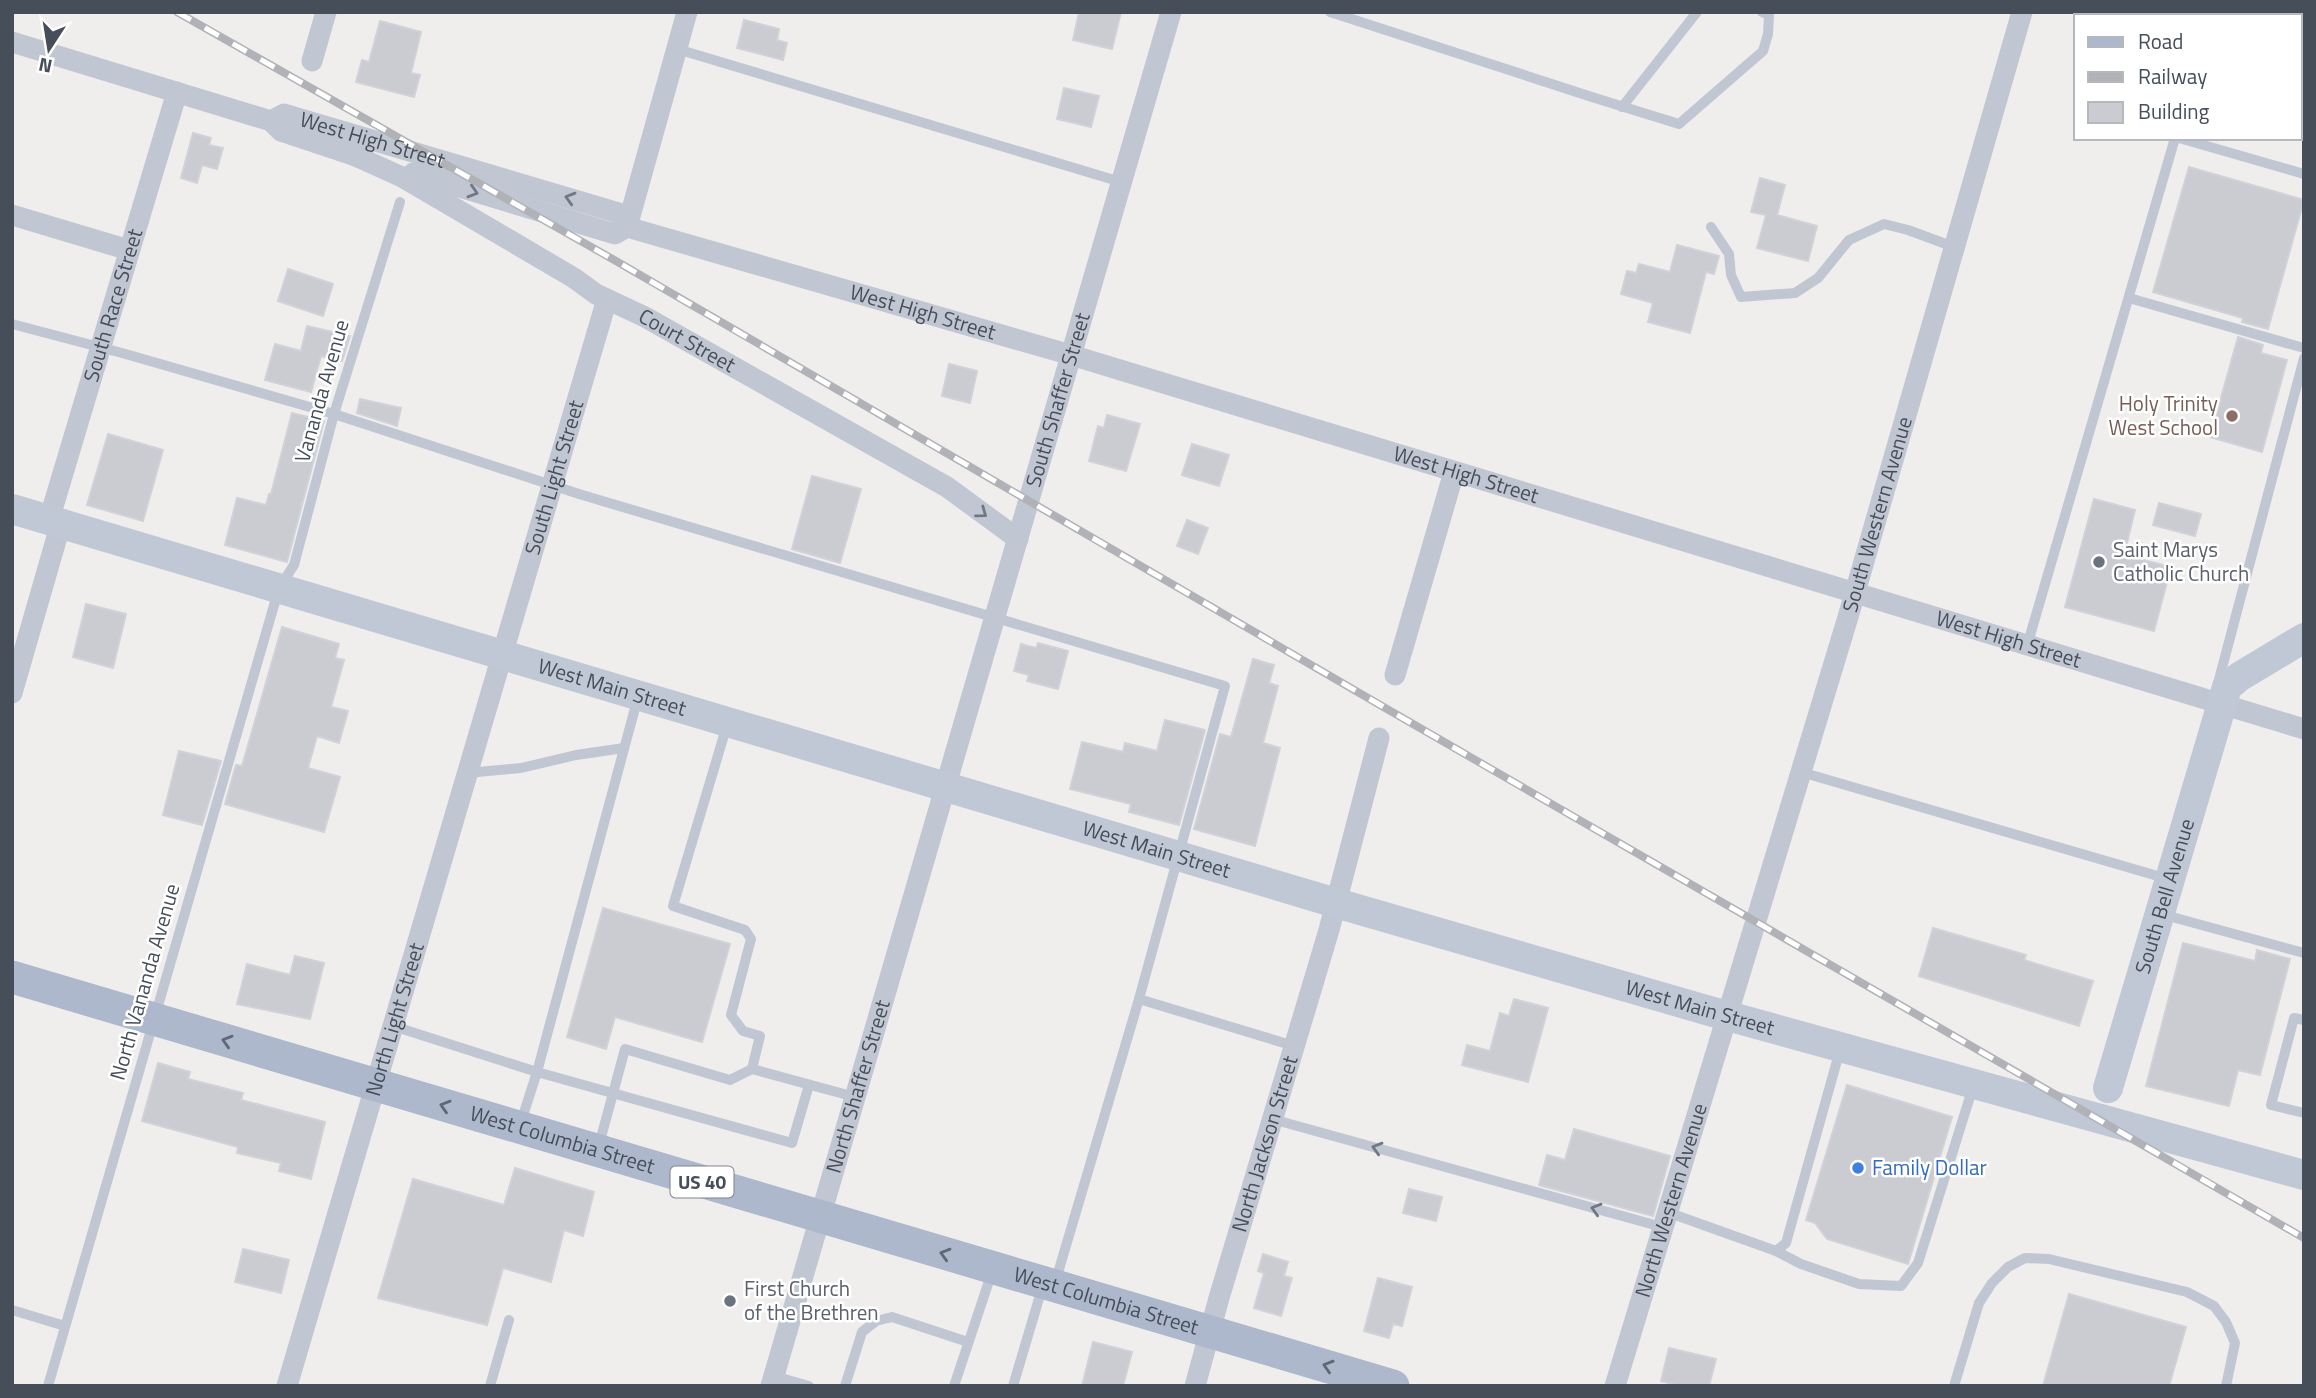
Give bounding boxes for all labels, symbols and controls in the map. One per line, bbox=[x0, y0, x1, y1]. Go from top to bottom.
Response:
north arrow bbox=[14, 14, 84, 84]
legend bbox=[2074, 14, 2302, 140]
text: Road bbox=[2138, 25, 2183, 57]
text: N bbox=[36, 51, 55, 82]
text: Railway bbox=[2138, 60, 2207, 92]
text: Building bbox=[2138, 95, 2210, 127]
street label: West High Street bbox=[296, 103, 450, 176]
one-way arrow bbox=[466, 184, 478, 198]
one-way arrow bbox=[564, 192, 576, 207]
street label: South Race Street bbox=[74, 224, 150, 386]
street label: West High Street bbox=[846, 275, 1000, 348]
street label: Court Street bbox=[633, 300, 743, 380]
street label: South Shaffer Street bbox=[1017, 308, 1098, 491]
street label: Vananda Avenue bbox=[285, 316, 357, 466]
place label: Holy Trinity West School bbox=[2109, 387, 2218, 443]
street label: South Light Street bbox=[516, 396, 592, 558]
marker: Holy Trinity West School bbox=[2224, 408, 2240, 424]
street label: South Western Avenue bbox=[1833, 413, 1920, 616]
street label: West High Street bbox=[1390, 437, 1543, 511]
one-way arrow bbox=[975, 505, 987, 517]
place label: Saint Marys Catholic Church bbox=[2113, 533, 2249, 589]
marker: Saint Marys Catholic Church bbox=[2091, 554, 2107, 570]
street label: West High Street bbox=[1932, 601, 2086, 676]
street label: West Main Street bbox=[534, 649, 691, 724]
street label: West Main Street bbox=[1079, 811, 1235, 886]
street label: South Bell Avenue bbox=[2126, 814, 2202, 977]
street label: North Vananda Avenue bbox=[101, 880, 187, 1084]
street label: North Light Street bbox=[356, 938, 432, 1100]
street label: West Main Street bbox=[1622, 971, 1779, 1043]
street label: North Shaffer Street bbox=[817, 995, 898, 1177]
one-way arrow bbox=[221, 1034, 233, 1049]
street label: North Jackson Street bbox=[1223, 1051, 1306, 1236]
street label: West Columbia Street bbox=[466, 1097, 660, 1182]
one-way arrow bbox=[439, 1099, 451, 1114]
street label: North Western Avenue bbox=[1626, 1099, 1715, 1301]
one-way arrow bbox=[1371, 1142, 1383, 1156]
place label: Family Dollar bbox=[1872, 1151, 1987, 1183]
marker: Family Dollar bbox=[1850, 1160, 1866, 1176]
road number: US 40 bbox=[670, 1166, 734, 1198]
one-way arrow bbox=[1591, 1203, 1603, 1217]
one-way arrow bbox=[939, 1247, 951, 1262]
street label: West Columbia Street bbox=[1010, 1258, 1203, 1343]
place label: First Church of the Brethren bbox=[744, 1272, 879, 1328]
marker: First Church of the Brethren bbox=[722, 1293, 738, 1309]
one-way arrow bbox=[1322, 1360, 1334, 1375]

